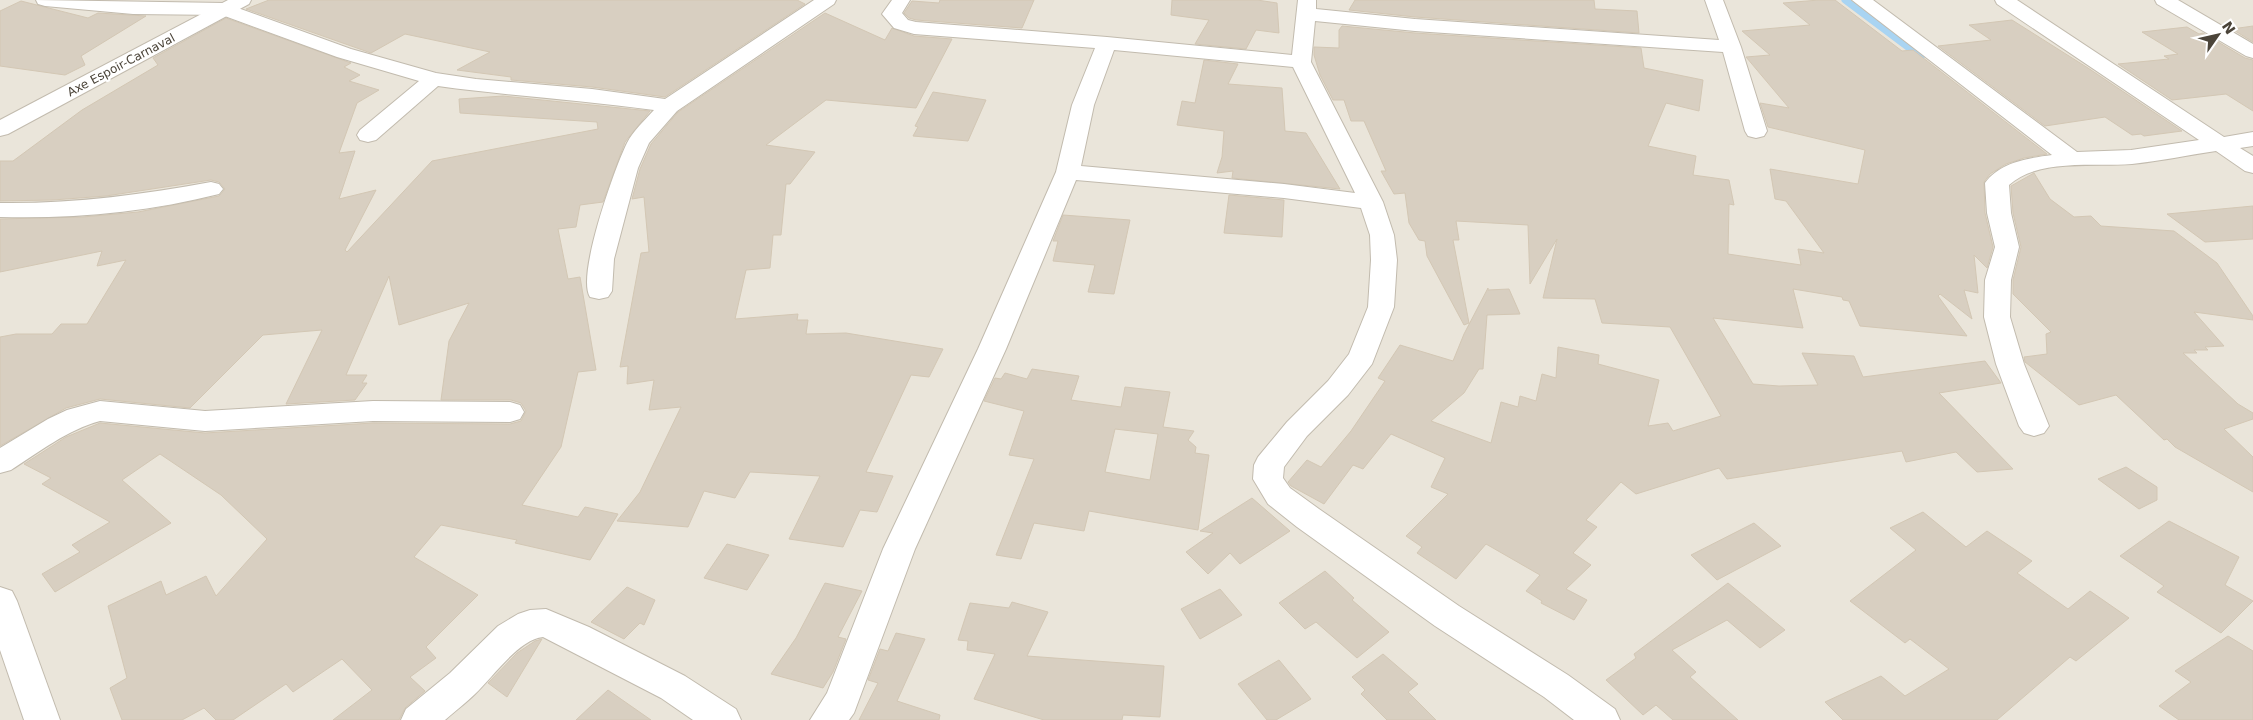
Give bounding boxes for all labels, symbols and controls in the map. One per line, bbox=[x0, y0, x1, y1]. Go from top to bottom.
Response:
north arrow bbox=[2193, 10, 2243, 60]
text: N bbox=[2219, 18, 2239, 37]
street label: Axe Espoir-Carnaval bbox=[65, 31, 177, 99]

